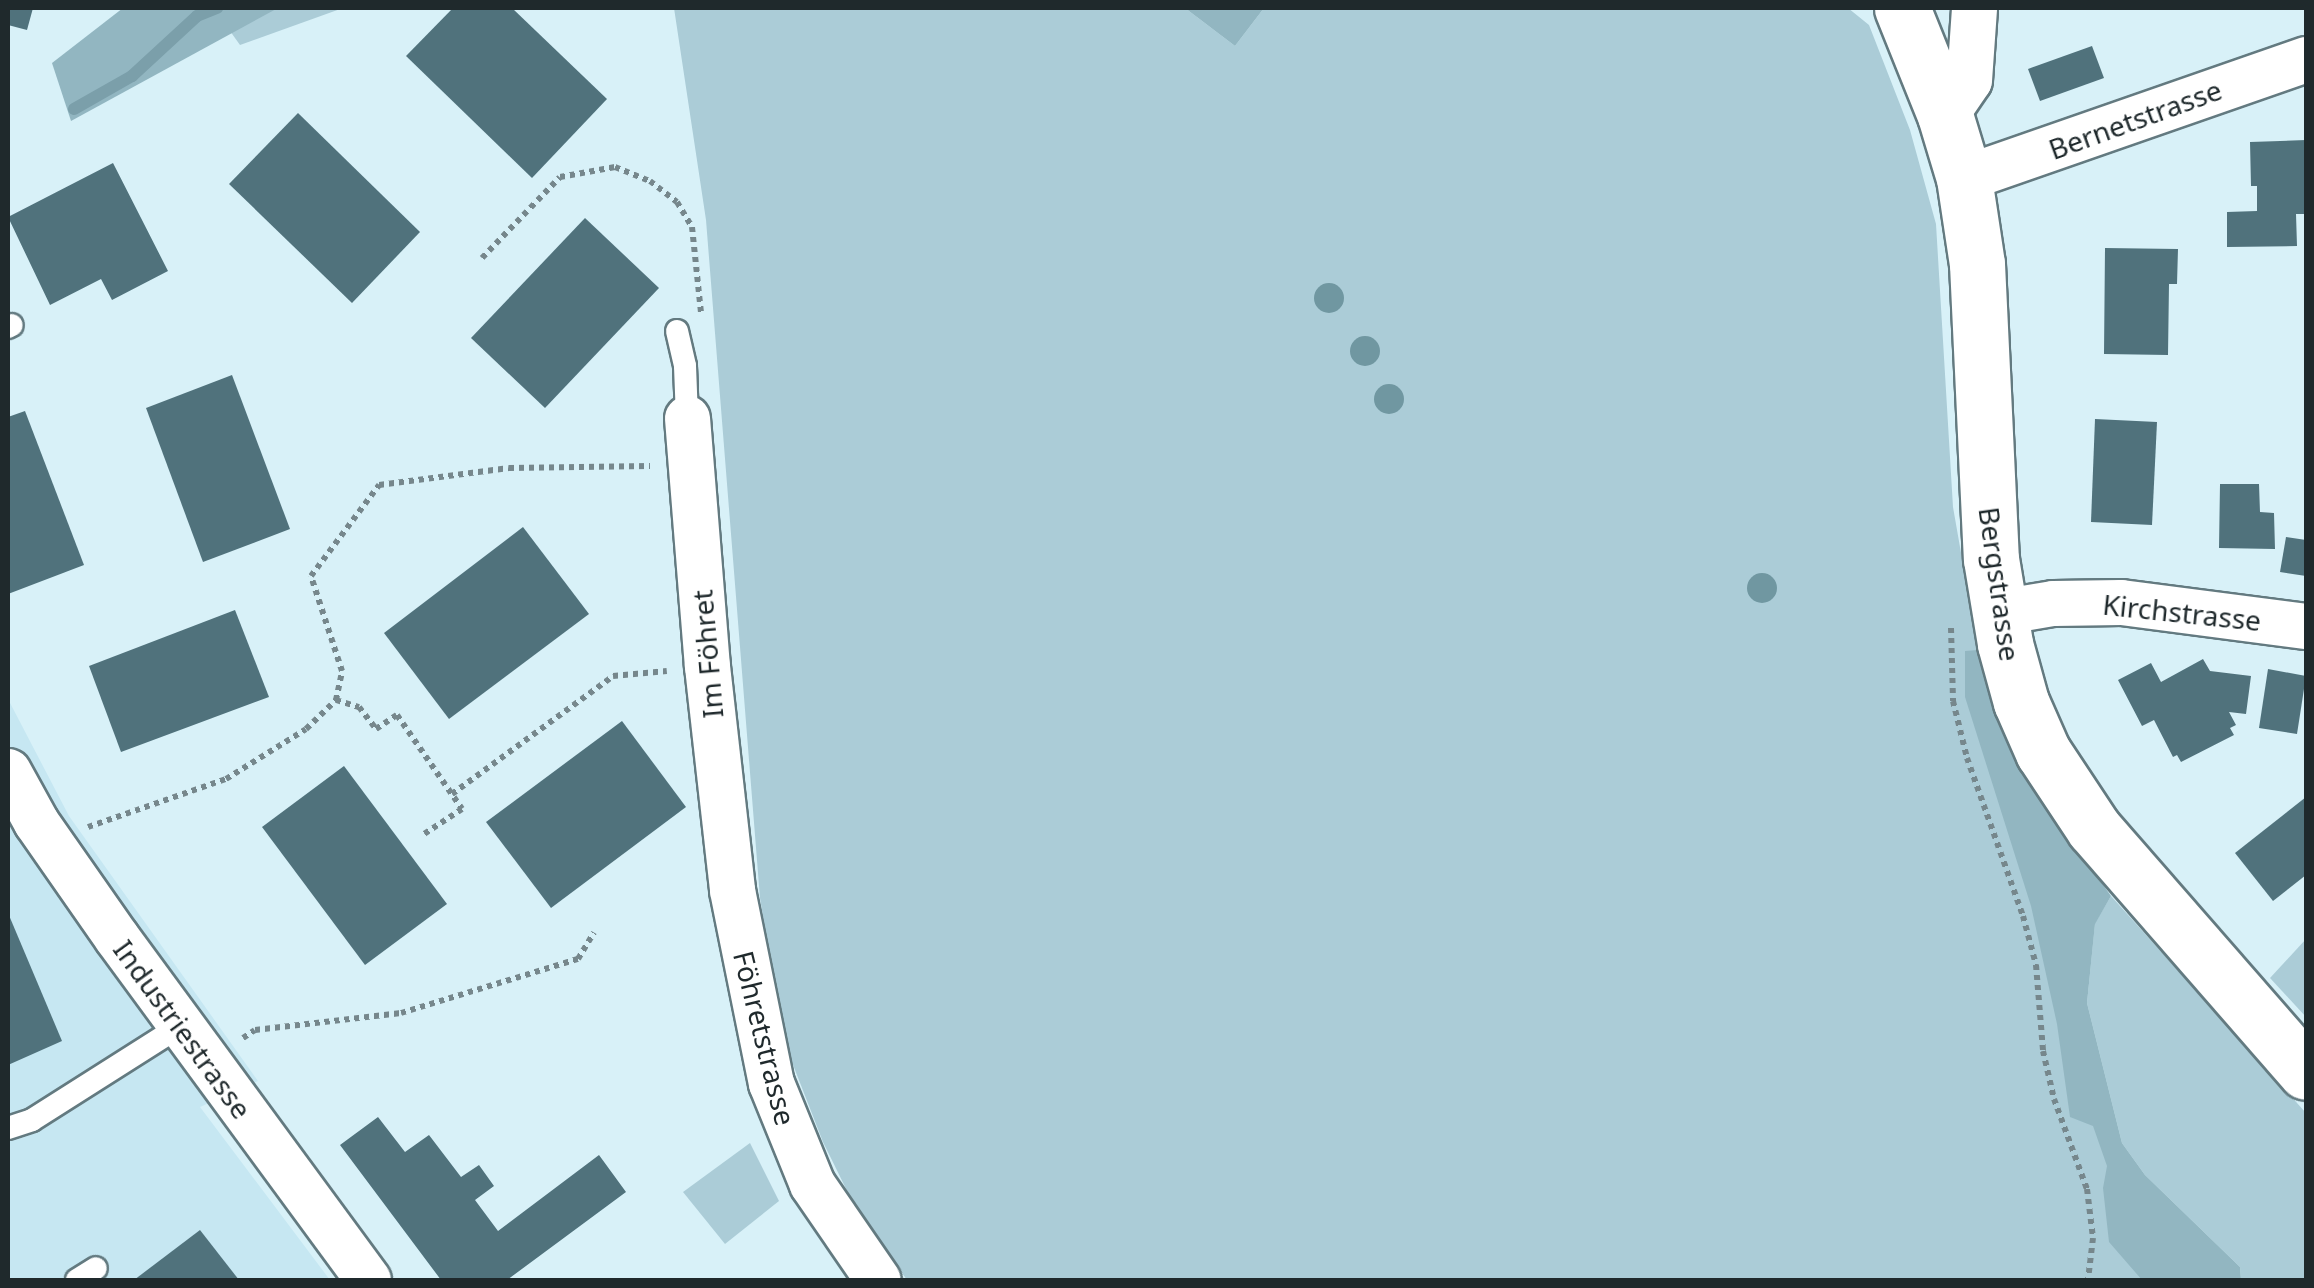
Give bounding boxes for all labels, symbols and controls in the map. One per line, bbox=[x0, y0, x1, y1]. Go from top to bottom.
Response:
street label: Bernetstrasse bbox=[2044, 72, 2226, 166]
street label: Bergstrasse bbox=[1973, 505, 2027, 663]
street label: Kirchstrasse bbox=[2101, 587, 2263, 637]
street label: Im Föhret bbox=[685, 588, 729, 720]
street label: Industriestrasse bbox=[107, 933, 259, 1125]
street label: Föhretstrasse bbox=[727, 947, 803, 1129]

